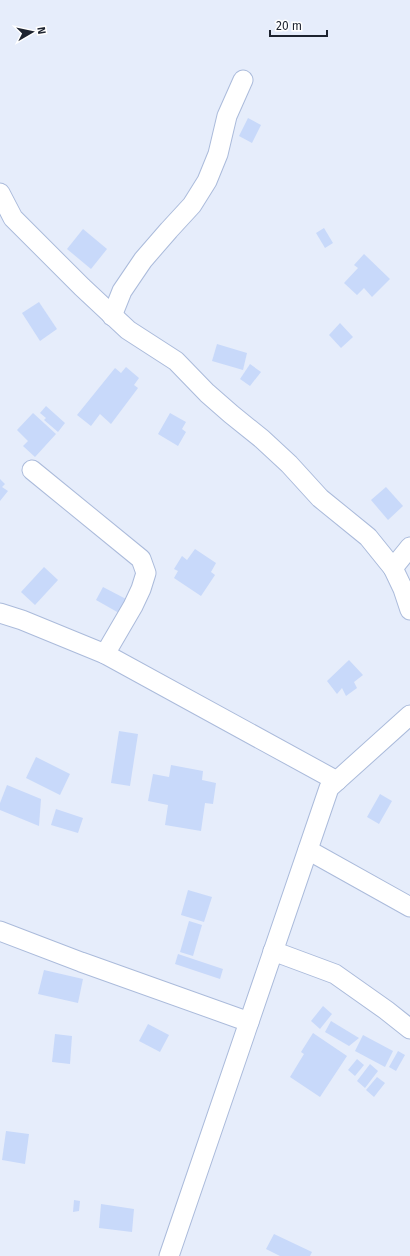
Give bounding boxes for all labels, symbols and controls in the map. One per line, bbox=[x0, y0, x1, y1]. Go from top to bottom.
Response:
north arrow bbox=[12, 12, 52, 52]
scale bar bbox=[270, 12, 327, 38]
text: 20 m bbox=[276, 19, 302, 33]
text: N bbox=[34, 26, 48, 35]

